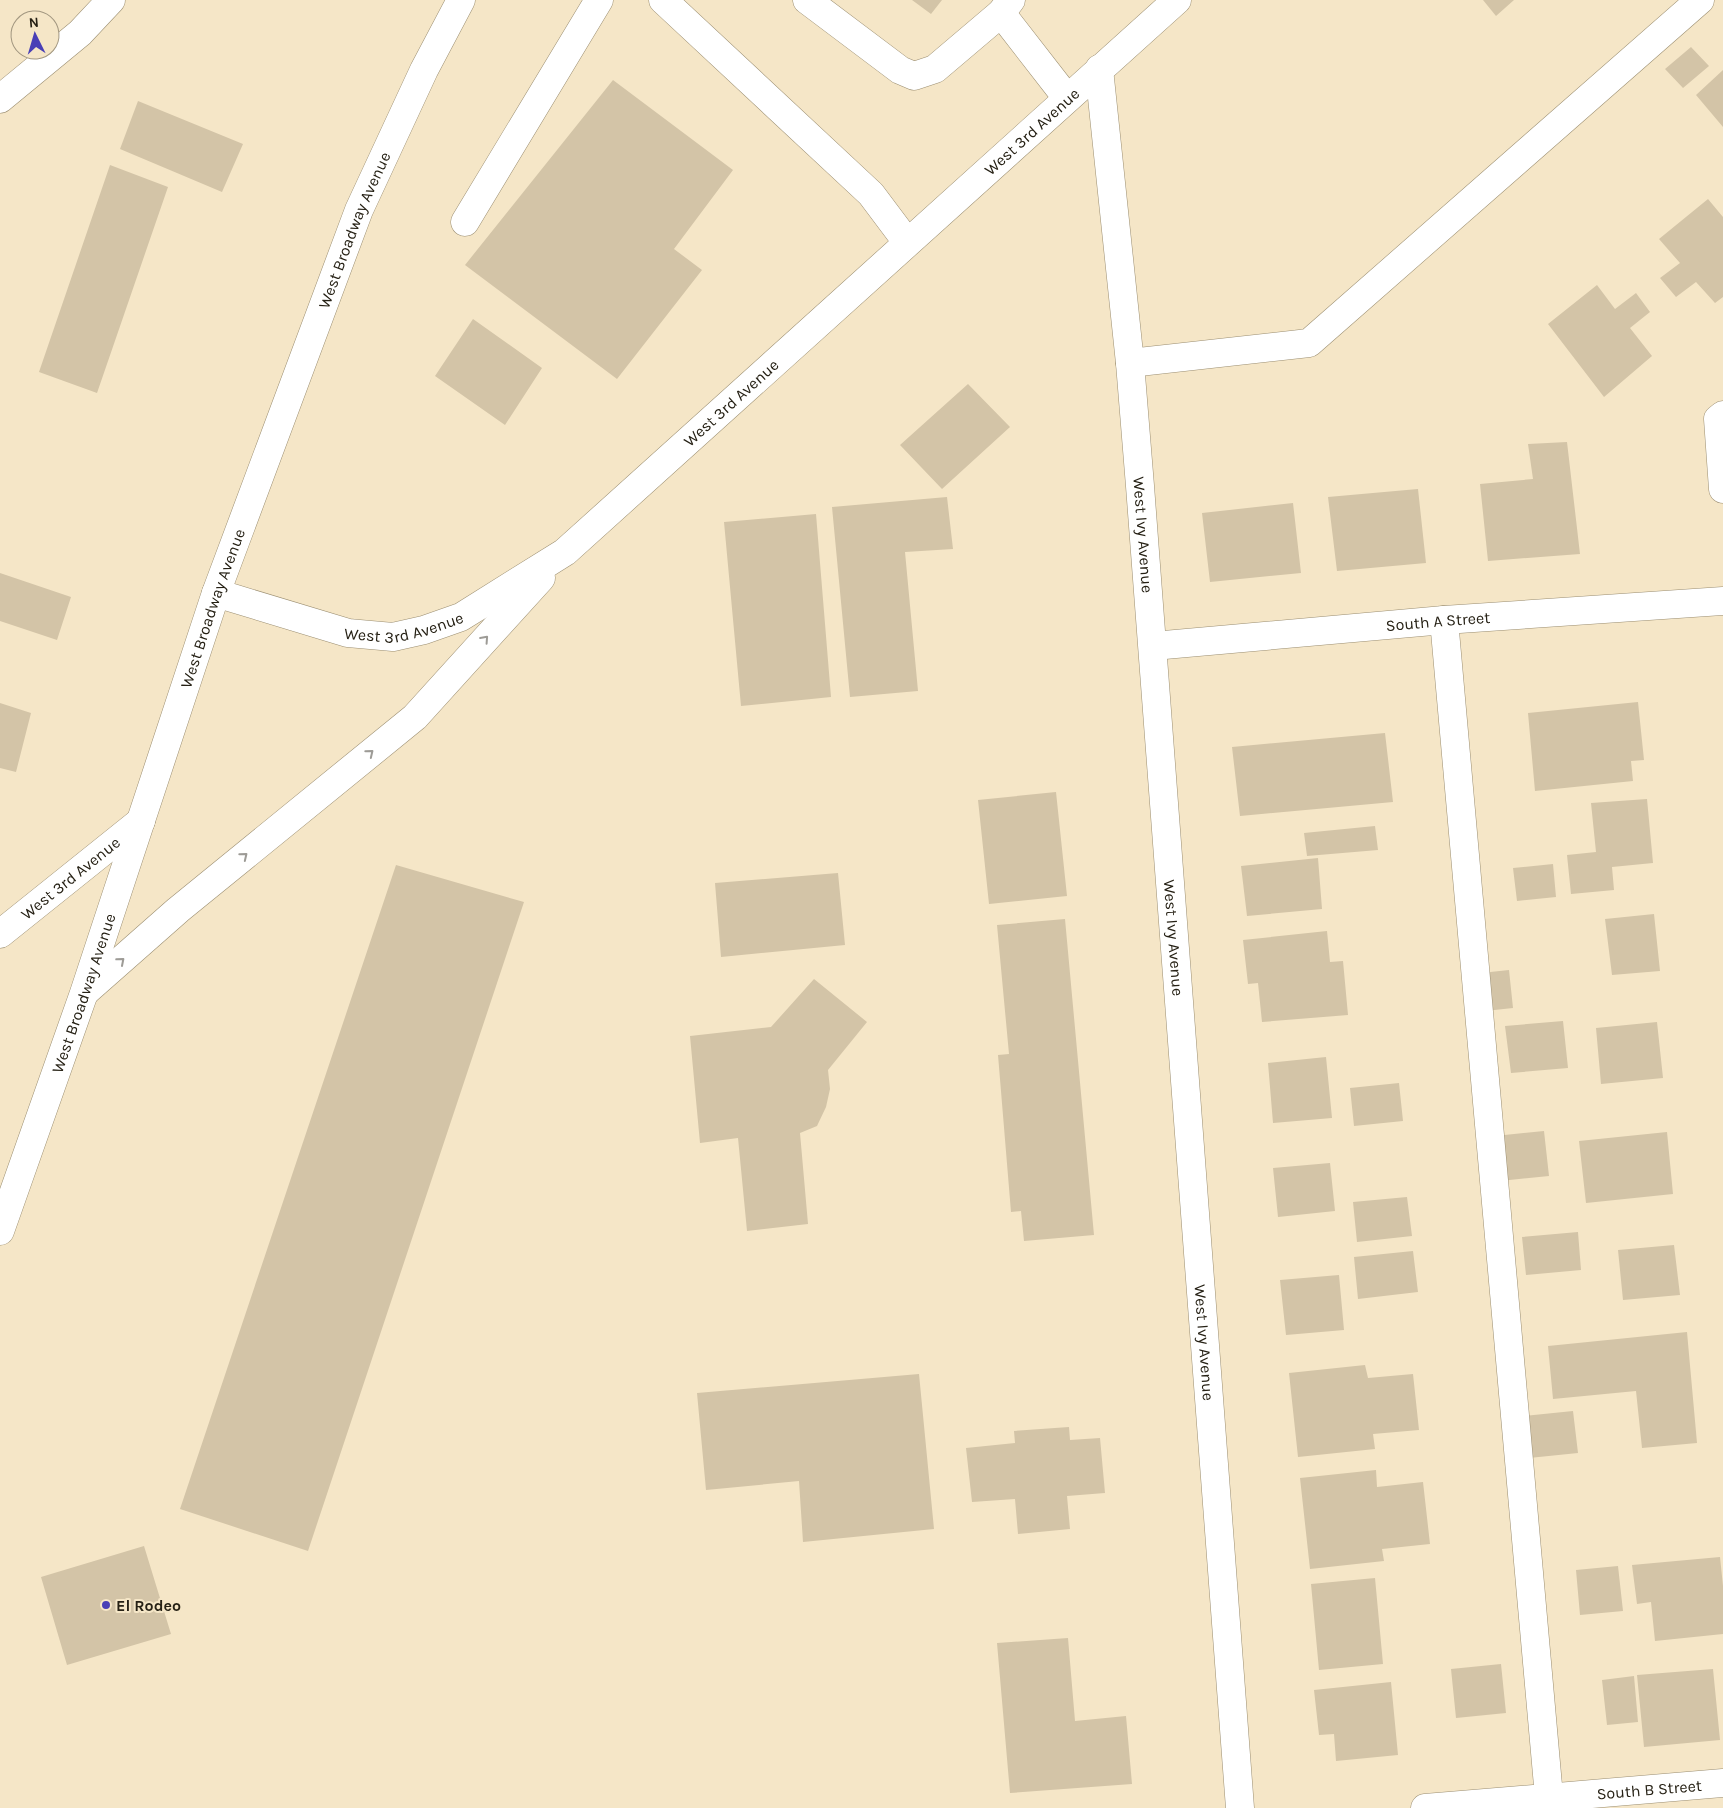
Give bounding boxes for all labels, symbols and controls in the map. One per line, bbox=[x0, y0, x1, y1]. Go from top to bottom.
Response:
north arrow bbox=[10, 10, 60, 60]
text: N bbox=[28, 14, 40, 31]
street label: West 3rd Avenue bbox=[980, 84, 1083, 179]
street label: West Broadway Avenue bbox=[314, 149, 395, 311]
street label: West 3rd Avenue bbox=[680, 355, 783, 451]
street label: West Ivy Avenue bbox=[1129, 476, 1157, 594]
street label: West Broadway Avenue bbox=[176, 526, 249, 690]
street label: West 3rd Avenue bbox=[343, 608, 466, 647]
street label: South A Street bbox=[1385, 608, 1491, 635]
one-way arrow bbox=[480, 635, 489, 644]
one-way arrow bbox=[365, 750, 374, 759]
street label: West 3rd Avenue bbox=[17, 833, 124, 924]
one-way arrow bbox=[239, 852, 248, 861]
street label: West Ivy Avenue bbox=[1160, 879, 1188, 997]
street label: West Broadway Avenue bbox=[48, 911, 120, 1076]
one-way arrow bbox=[115, 958, 124, 967]
street label: West Ivy Avenue bbox=[1190, 1284, 1218, 1401]
place label: El Rodeo bbox=[116, 1596, 181, 1615]
marker: El Rodeo bbox=[100, 1599, 112, 1611]
street label: South B Street bbox=[1596, 1776, 1703, 1804]

